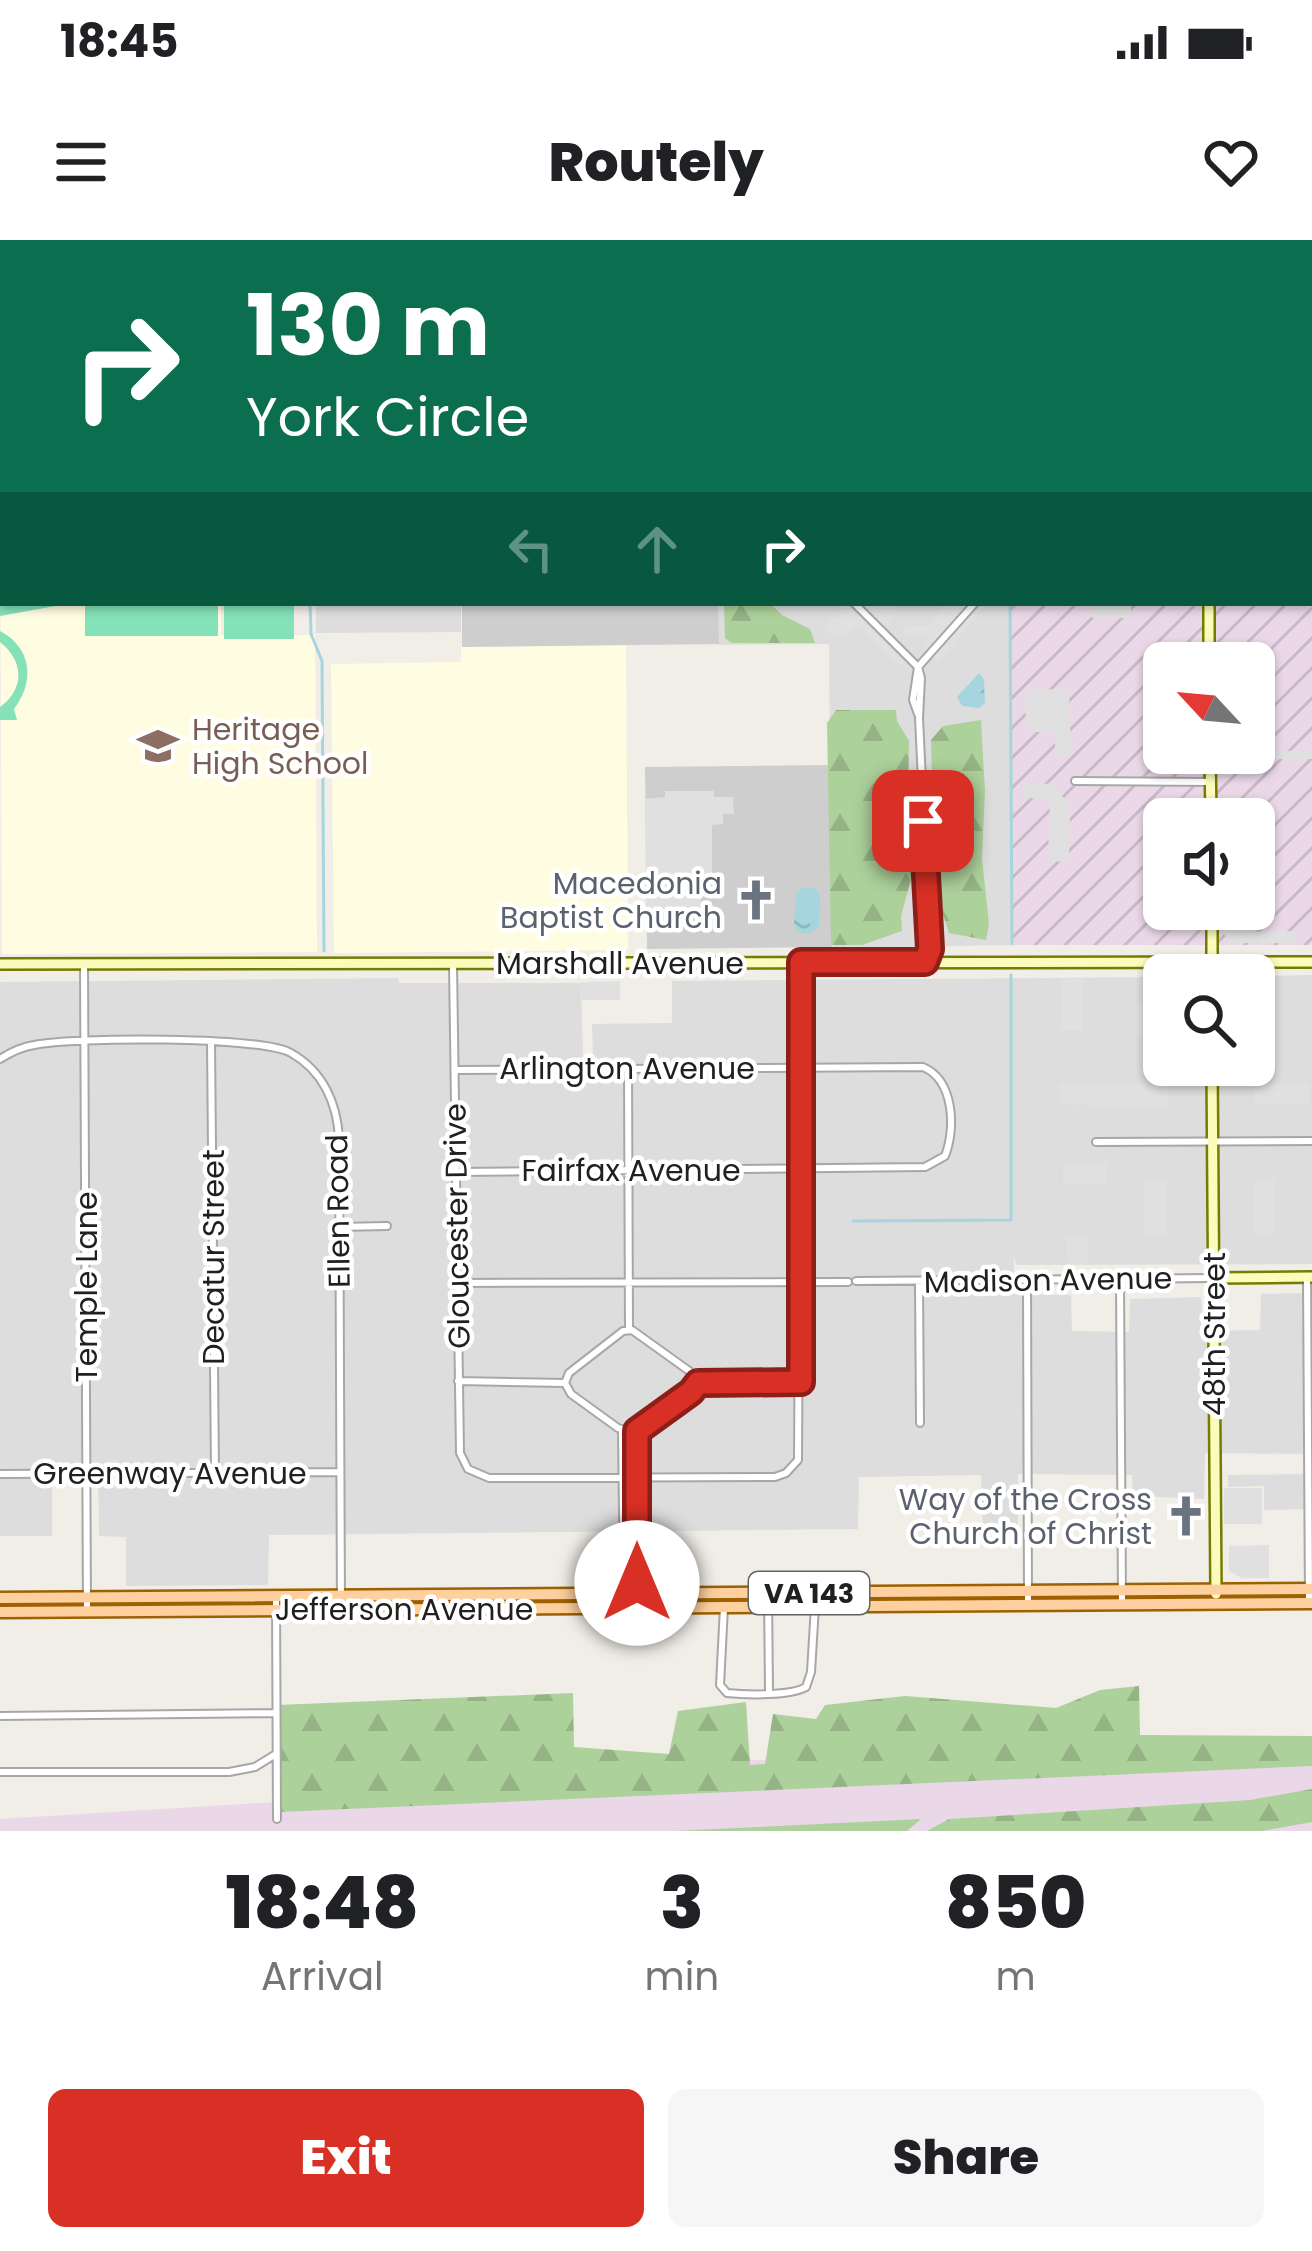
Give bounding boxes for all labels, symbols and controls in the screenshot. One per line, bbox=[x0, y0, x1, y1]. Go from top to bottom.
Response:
text: 18:45 bbox=[60, 10, 179, 73]
text: Routely bbox=[548, 124, 764, 200]
icon: menu bbox=[48, 129, 114, 195]
icon: heart bbox=[1198, 129, 1264, 195]
text: 130 m bbox=[246, 267, 490, 384]
icon: right bbox=[48, 288, 204, 444]
text: York Circle bbox=[246, 379, 529, 455]
icon: left bbox=[498, 516, 564, 582]
icon: ahead bbox=[624, 516, 690, 582]
icon: right bbox=[750, 516, 816, 582]
north arrow bbox=[1143, 642, 1275, 774]
map controls bbox=[1143, 642, 1275, 1086]
place label: Heritage High School bbox=[192, 708, 368, 785]
school or university icon: Heritage High School bbox=[135, 723, 181, 769]
pin bbox=[872, 770, 974, 872]
icon: arrive bbox=[890, 788, 956, 854]
button: sound bbox=[1143, 798, 1275, 930]
place label: Macedonia Baptist Church bbox=[500, 862, 722, 939]
church icon: Macedonia Baptist Church bbox=[733, 877, 779, 923]
street label: Marshall Avenue bbox=[496, 942, 744, 985]
button: search bbox=[1143, 954, 1275, 1086]
street label: Arlington Avenue bbox=[499, 1047, 755, 1090]
street label: Gloucester Drive bbox=[433, 1103, 481, 1349]
street label: Ellen Road bbox=[315, 1134, 361, 1288]
street label: Decatur Street bbox=[192, 1149, 235, 1365]
street label: Fairfax Avenue bbox=[521, 1149, 741, 1192]
street label: Temple Lane bbox=[65, 1191, 108, 1383]
street label: 48th Street bbox=[1193, 1252, 1236, 1416]
street label: Madison Avenue bbox=[923, 1256, 1173, 1304]
street label: Greenway Avenue bbox=[33, 1452, 307, 1495]
place label: Way of the Cross Church of Christ bbox=[899, 1478, 1152, 1555]
church icon: Way of the Cross Church of Christ bbox=[1163, 1493, 1209, 1539]
position arrow bbox=[574, 1520, 700, 1646]
road number: VA 143 bbox=[749, 1572, 869, 1614]
street label: Jefferson Avenue bbox=[275, 1588, 533, 1631]
text: 18:48 bbox=[226, 1852, 419, 1953]
text: 3 bbox=[660, 1852, 704, 1953]
text: 850 bbox=[945, 1852, 1086, 1953]
text: Arrival bbox=[261, 1949, 384, 2004]
text: min bbox=[645, 1949, 719, 2004]
text: m bbox=[996, 1949, 1036, 2004]
button: Exit bbox=[48, 2089, 644, 2227]
button: Share bbox=[668, 2089, 1264, 2227]

